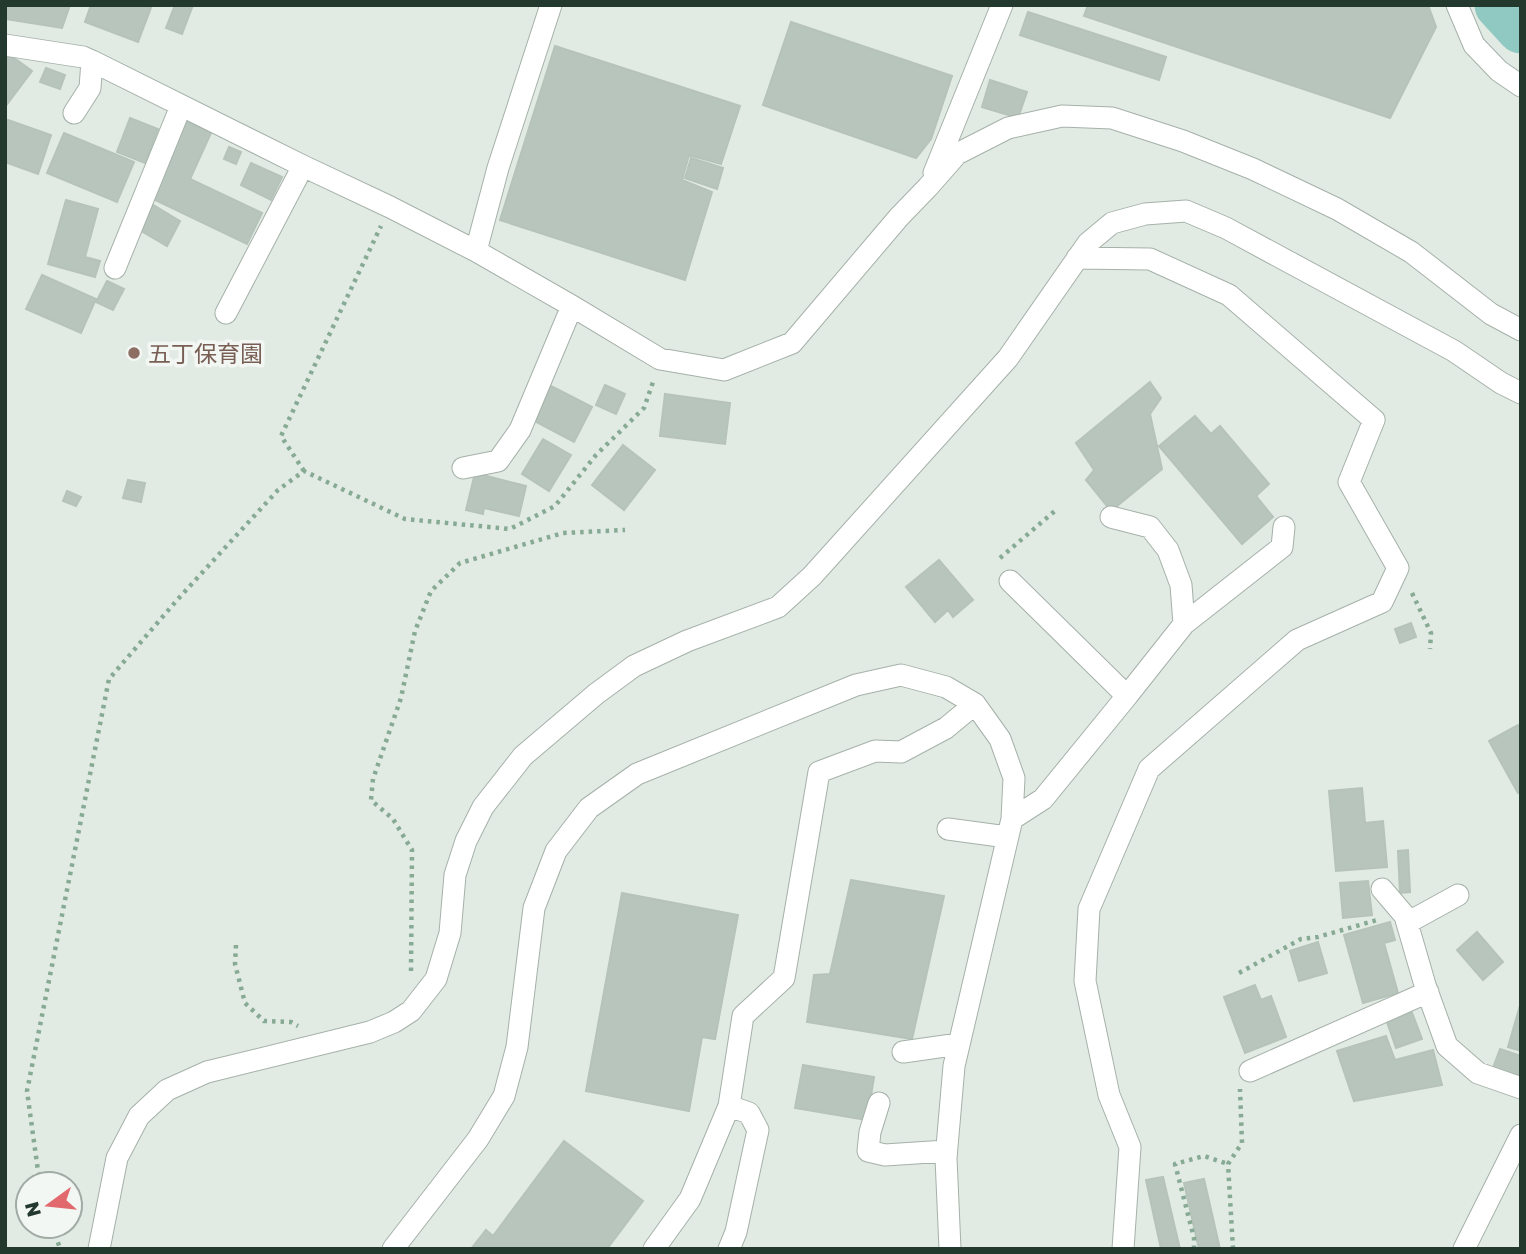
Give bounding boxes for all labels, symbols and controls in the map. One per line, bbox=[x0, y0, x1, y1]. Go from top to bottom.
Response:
place label: 五丁保育園 bbox=[148, 339, 263, 367]
marker: 五丁保育園 bbox=[126, 345, 142, 361]
north arrow bbox=[14, 1170, 84, 1240]
text: N bbox=[19, 1200, 45, 1219]

